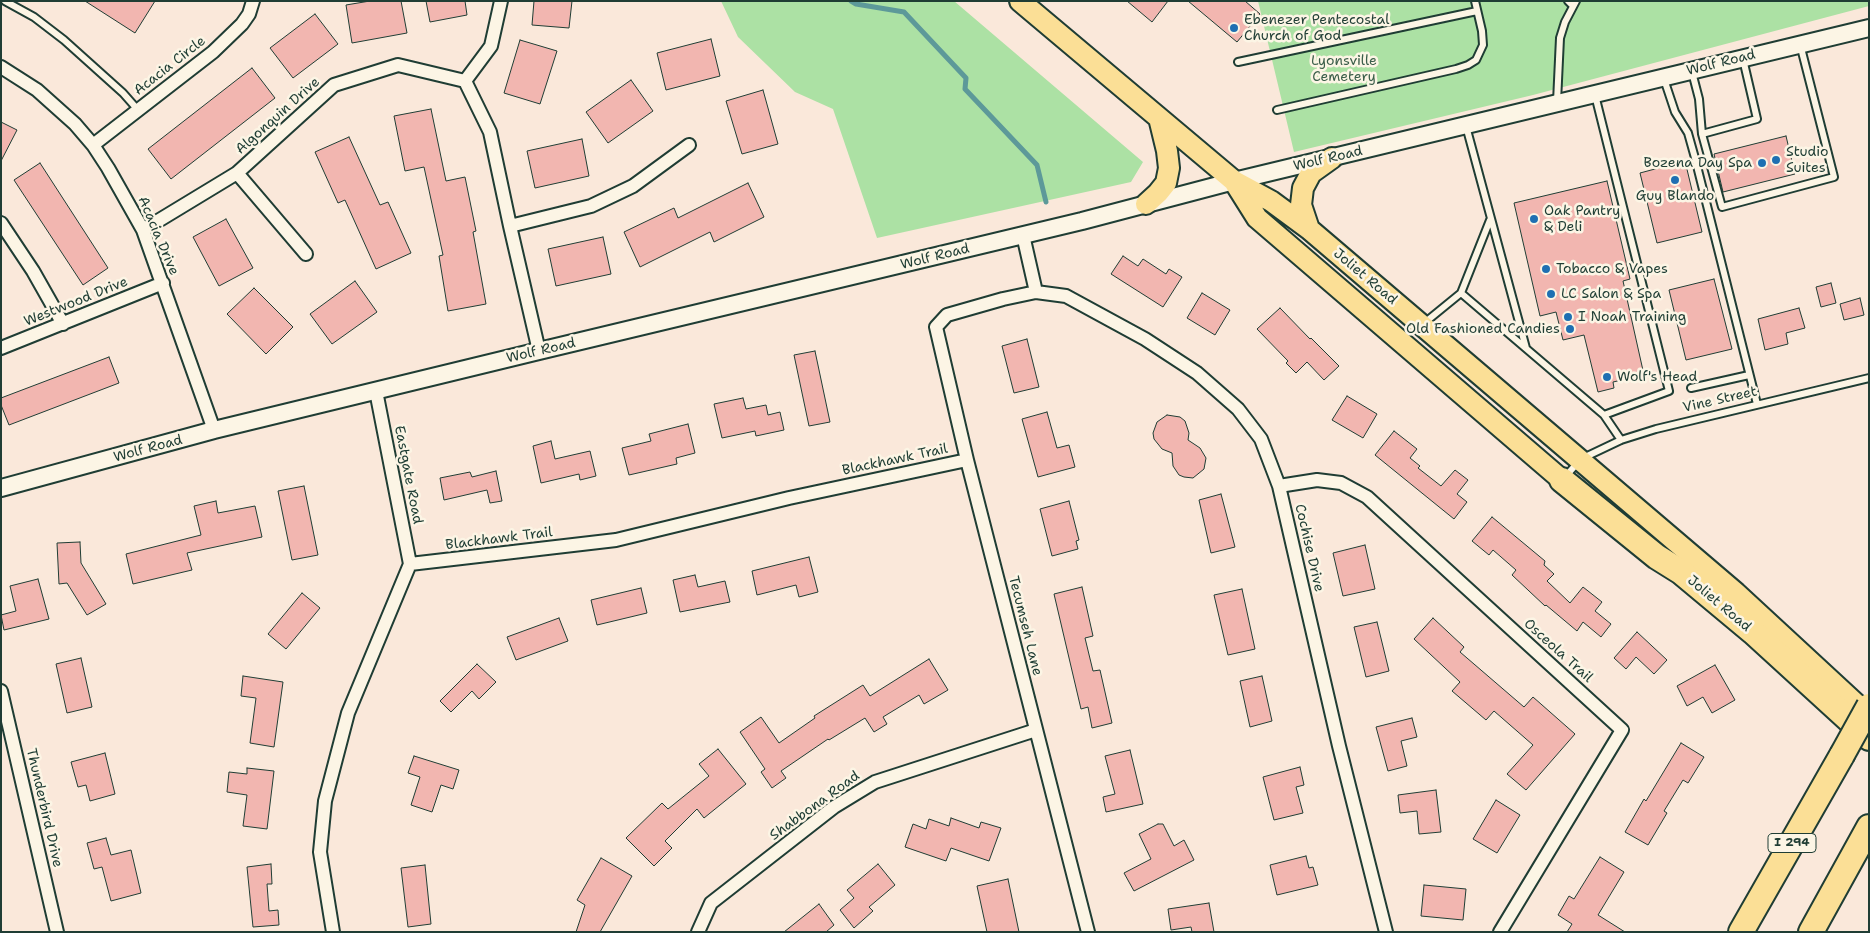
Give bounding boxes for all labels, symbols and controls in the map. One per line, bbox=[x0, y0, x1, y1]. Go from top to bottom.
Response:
place label: Ebenezer Pentecostal Church of God bbox=[1244, 12, 1389, 44]
marker: Ebenezer Pentecostal Church of God bbox=[1228, 22, 1240, 34]
street label: Acacia Circle bbox=[131, 33, 209, 99]
street label: Wolf Road bbox=[1685, 46, 1757, 80]
park label: Lyonsville Cemetery bbox=[1311, 53, 1377, 85]
street label: Algonquin Drive bbox=[233, 74, 323, 158]
street label: Wolf Road bbox=[1292, 143, 1364, 175]
place label: Studio Suites bbox=[1786, 144, 1829, 176]
marker: Studio Suites bbox=[1770, 154, 1782, 166]
place label: Bozena Day Spa bbox=[1644, 155, 1752, 171]
marker: Bozena Day Spa bbox=[1756, 157, 1768, 169]
marker: Guy Blando bbox=[1669, 174, 1681, 186]
place label: Guy Blando bbox=[1636, 188, 1714, 204]
street label: Acacia Drive bbox=[134, 194, 182, 278]
place label: Oak Pantry & Deli bbox=[1544, 203, 1620, 236]
marker: Oak Pantry & Deli bbox=[1528, 213, 1540, 225]
street label: Wolf Road bbox=[899, 240, 971, 274]
street label: Joliet Road bbox=[1330, 245, 1400, 309]
place label: Tobacco & Vapes bbox=[1556, 261, 1668, 277]
marker: Tobacco & Vapes bbox=[1540, 263, 1552, 275]
street label: Westwood Drive bbox=[22, 274, 130, 330]
place label: LC Salon & Spa bbox=[1561, 286, 1661, 302]
marker: LC Salon & Spa bbox=[1545, 288, 1557, 300]
place label: I Noah Training bbox=[1578, 309, 1686, 325]
marker: I Noah Training bbox=[1562, 311, 1574, 323]
place label: Old Fashioned Candies bbox=[1406, 321, 1560, 337]
marker: Old Fashioned Candies bbox=[1564, 323, 1576, 335]
street label: Wolf Road bbox=[505, 335, 577, 367]
place label: Wolf's Head bbox=[1617, 369, 1697, 385]
marker: Wolf's Head bbox=[1601, 371, 1613, 383]
street label: Vine Street bbox=[1681, 383, 1759, 417]
street label: Eastgate Road bbox=[390, 424, 426, 526]
street label: Wolf Road bbox=[112, 432, 184, 466]
street label: Blackhawk Trail bbox=[841, 441, 949, 479]
street label: Cochise Drive bbox=[1291, 502, 1327, 594]
street label: Blackhawk Trail bbox=[445, 524, 553, 554]
street label: Joliet Road bbox=[1684, 572, 1754, 636]
street label: Tecumseh Lane bbox=[1005, 574, 1045, 678]
street label: Osceola Trail bbox=[1520, 616, 1596, 686]
street label: Thunderbird Drive bbox=[22, 747, 66, 869]
street label: Shabbona Road bbox=[767, 768, 863, 844]
road number: I 294 bbox=[1768, 834, 1816, 852]

